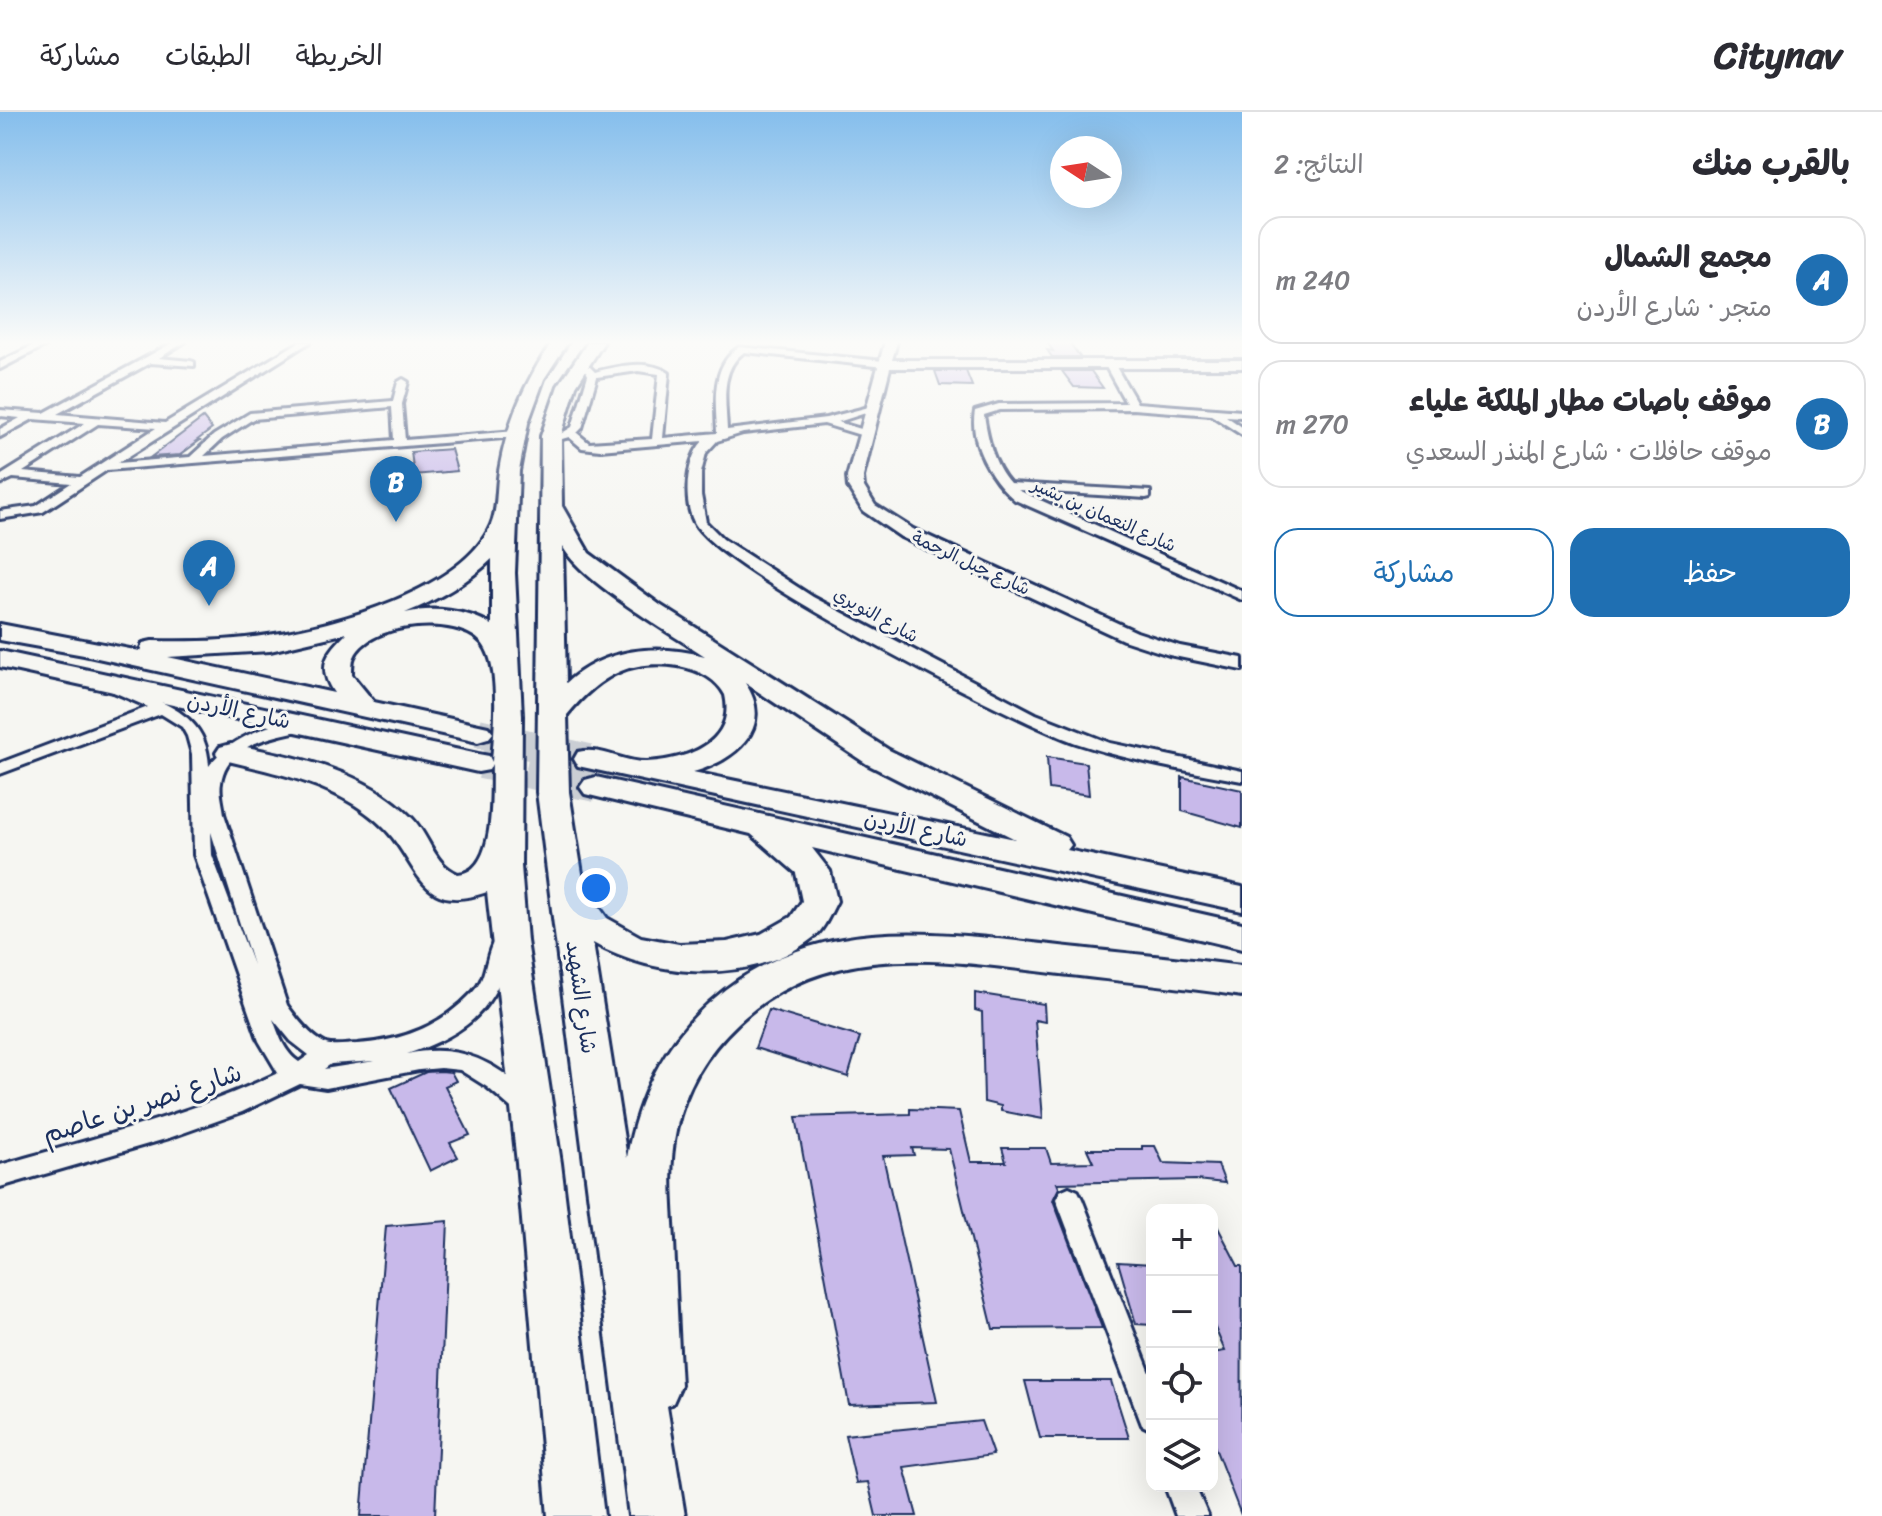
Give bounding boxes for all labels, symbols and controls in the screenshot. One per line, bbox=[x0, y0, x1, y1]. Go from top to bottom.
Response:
text: Citynav bbox=[1714, 22, 1842, 89]
text: مشاركة bbox=[40, 31, 121, 80]
text: الطبقات bbox=[165, 31, 251, 80]
text: الخريطة bbox=[295, 31, 383, 80]
text: بالقرب منك bbox=[1692, 134, 1850, 194]
north arrow bbox=[1050, 136, 1122, 208]
text: النتائج: 2 bbox=[1274, 141, 1364, 187]
text: مجمع الشمال bbox=[1604, 230, 1772, 284]
text: 240 m bbox=[1276, 257, 1350, 303]
text: A bbox=[1813, 257, 1831, 303]
text: متجر · شارع الأردن bbox=[1577, 284, 1772, 330]
text: موقف باصات مطار الملكة علياء bbox=[1409, 374, 1772, 428]
text: 270 m bbox=[1276, 401, 1349, 447]
text: B bbox=[1814, 401, 1830, 447]
text: موقف حافلات · شارع المنذر السعدي bbox=[1406, 428, 1772, 474]
pin: B bbox=[370, 456, 422, 522]
street label: شارع النعمان بن بشير bbox=[1025, 468, 1182, 561]
street label: شارع جبل الرحمة bbox=[906, 521, 1036, 605]
button: مشاركة bbox=[1274, 528, 1554, 617]
button: حفظ bbox=[1570, 528, 1850, 617]
pin: A bbox=[183, 540, 235, 606]
street label: شارع النويري bbox=[827, 578, 925, 652]
street label: شارع الأردن bbox=[183, 680, 294, 740]
street label: شارع الأردن bbox=[860, 798, 971, 858]
your location bbox=[576, 868, 616, 908]
street label: شارع الشهيد bbox=[554, 938, 609, 1056]
street label: شارع نصر بن عاصم bbox=[36, 1049, 248, 1157]
map controls bbox=[1146, 1204, 1218, 1492]
button: + bbox=[1146, 1204, 1218, 1276]
button: − bbox=[1146, 1276, 1218, 1348]
button: locate bbox=[1146, 1348, 1218, 1420]
button: layers bbox=[1146, 1420, 1218, 1492]

